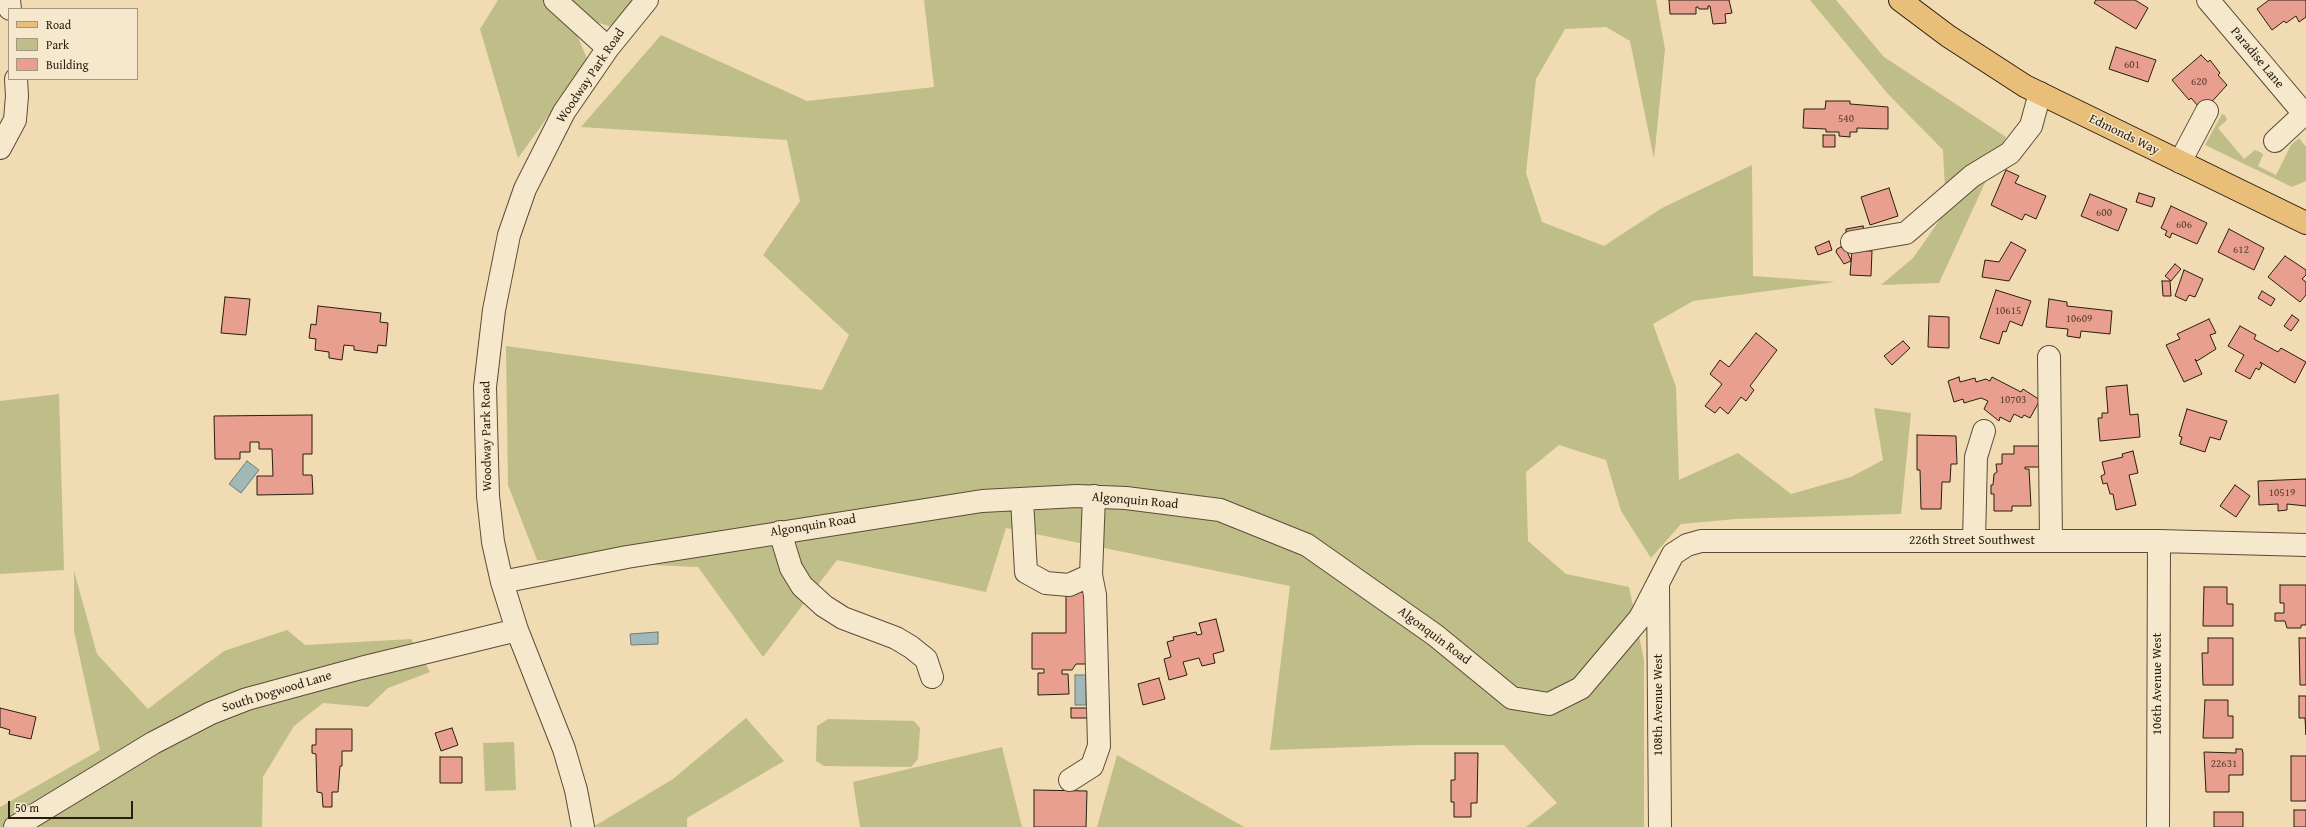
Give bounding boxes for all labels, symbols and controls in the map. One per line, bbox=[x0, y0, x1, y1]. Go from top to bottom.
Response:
legend bbox=[8, 8, 138, 80]
text: Road bbox=[46, 16, 71, 33]
street label: Paradise Lane bbox=[2227, 24, 2287, 92]
street label: Woodway Park Road bbox=[554, 26, 628, 126]
text: Park bbox=[46, 36, 69, 53]
text: Building bbox=[46, 56, 89, 73]
house number: 601 bbox=[2124, 58, 2140, 72]
house number: 620 bbox=[2191, 75, 2207, 89]
street label: Edmonds Way bbox=[2086, 111, 2162, 159]
house number: 540 bbox=[1838, 112, 1854, 126]
house number: 600 bbox=[2096, 206, 2112, 220]
house number: 606 bbox=[2176, 218, 2192, 232]
house number: 612 bbox=[2233, 243, 2249, 257]
house number: 10615 bbox=[1995, 304, 2021, 318]
house number: 10609 bbox=[2066, 312, 2092, 326]
street label: Woodway Park Road bbox=[478, 381, 496, 491]
house number: 10703 bbox=[2000, 393, 2026, 407]
house number: 10519 bbox=[2269, 486, 2295, 500]
street label: Algonquin Road bbox=[1091, 489, 1179, 513]
street label: Algonquin Road bbox=[769, 512, 857, 540]
street label: 226th Street Southwest bbox=[1909, 533, 2035, 549]
street label: Algonquin Road bbox=[1395, 604, 1473, 668]
street label: 106th Avenue West bbox=[2150, 633, 2166, 735]
street label: 108th Avenue West bbox=[1651, 654, 1667, 756]
street label: South Dogwood Lane bbox=[220, 668, 334, 716]
house number: 22631 bbox=[2211, 757, 2237, 771]
scale bar bbox=[10, 793, 135, 819]
text: 50 m bbox=[15, 799, 39, 816]

